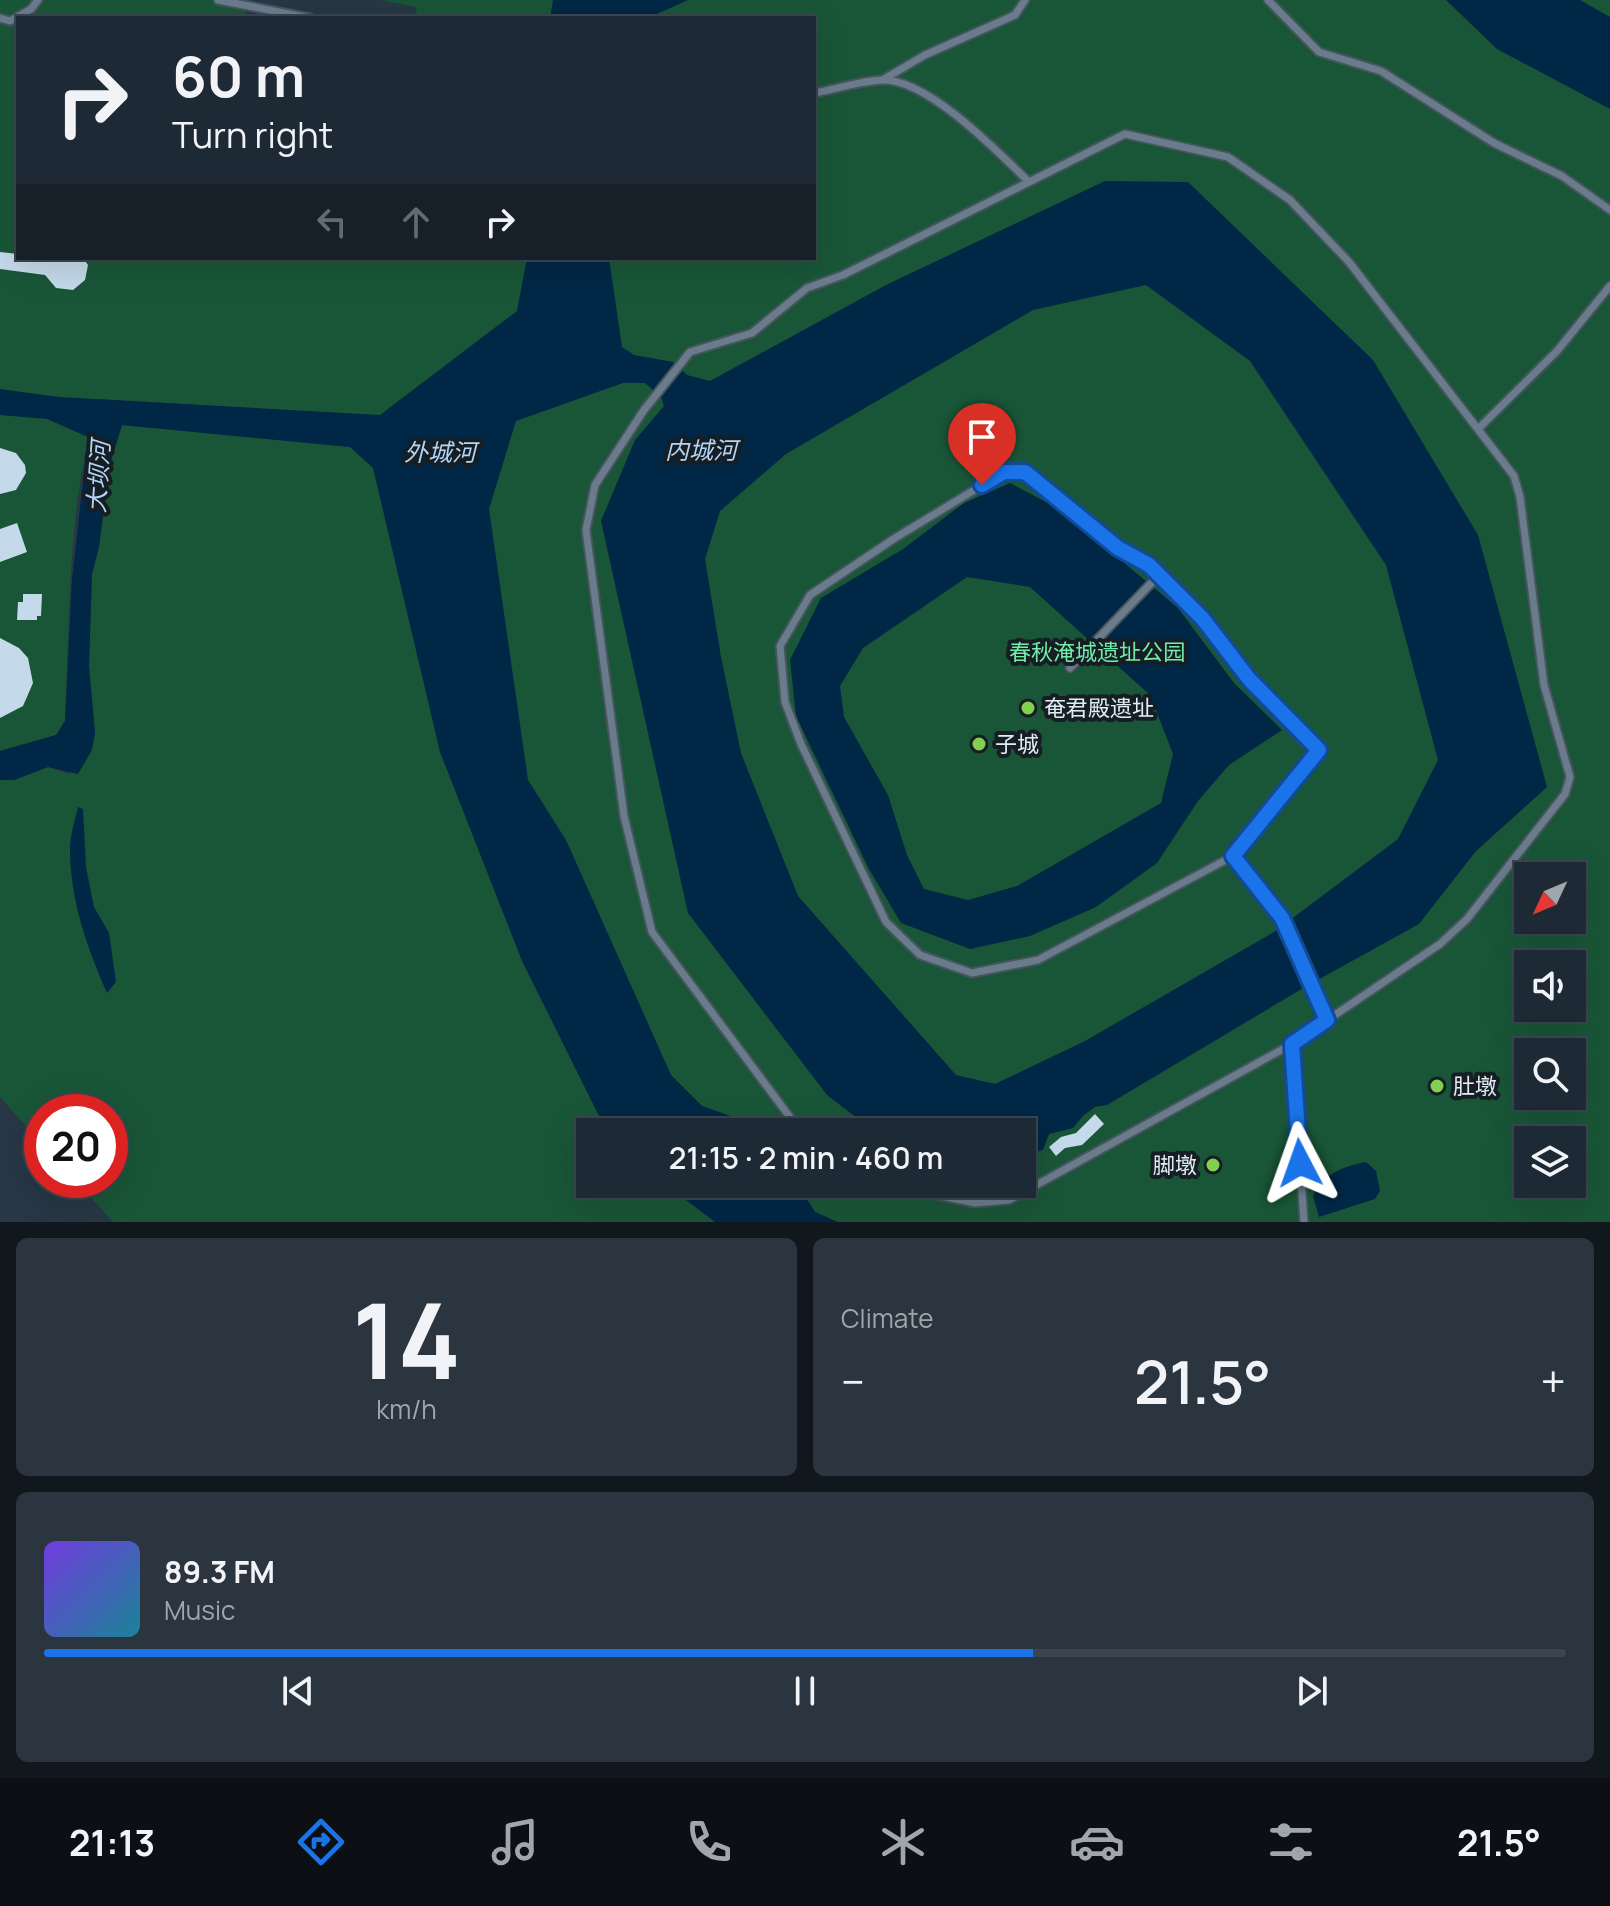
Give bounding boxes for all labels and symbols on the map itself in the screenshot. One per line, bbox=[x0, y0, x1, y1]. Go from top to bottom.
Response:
pin bbox=[948, 403, 1016, 485]
water label: 内城河 bbox=[665, 433, 741, 466]
water label: 外城河 bbox=[404, 435, 480, 468]
water label: 大坝河 bbox=[79, 436, 117, 514]
park label: 春秋淹城遗址公园 bbox=[1009, 637, 1185, 667]
place label: 奄君殿遗址 bbox=[1044, 693, 1154, 723]
marker: 奄君殿遗址 bbox=[1019, 699, 1037, 717]
place label: 子城 bbox=[995, 729, 1039, 759]
marker: 子城 bbox=[970, 735, 988, 753]
north arrow bbox=[1514, 862, 1586, 934]
place label: 肚墩 bbox=[1453, 1071, 1497, 1101]
marker: 肚墩 bbox=[1428, 1077, 1446, 1095]
speed limit sign: 20 bbox=[24, 1094, 128, 1198]
position arrow bbox=[1258, 1121, 1342, 1205]
place label: 脚墩 bbox=[1153, 1150, 1197, 1180]
marker: 脚墩 bbox=[1204, 1156, 1222, 1174]

